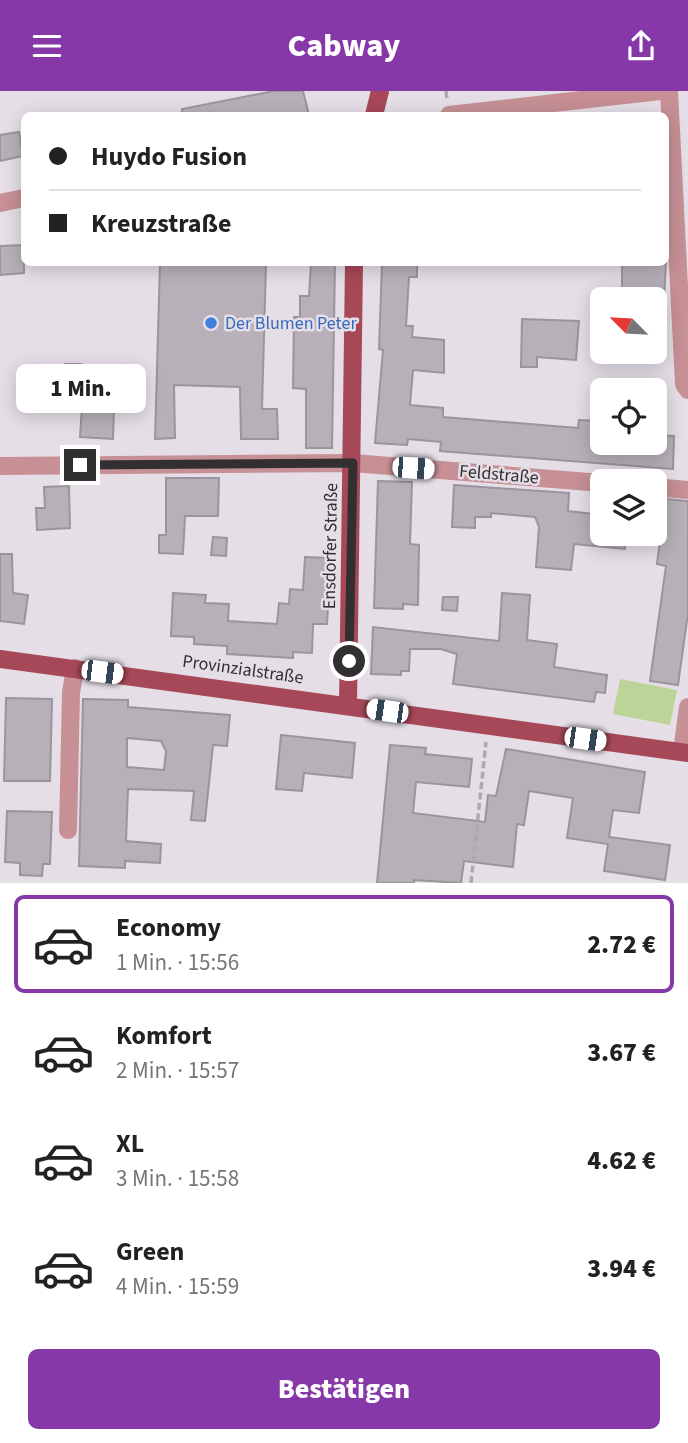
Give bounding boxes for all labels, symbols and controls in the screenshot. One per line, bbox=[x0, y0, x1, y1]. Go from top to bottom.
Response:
text: Cabway bbox=[288, 23, 400, 69]
icon: menu bbox=[28, 27, 66, 65]
icon: share bbox=[622, 27, 660, 65]
text: Huydo Fusion bbox=[91, 138, 247, 175]
text: Kreuzstraße bbox=[91, 205, 231, 242]
north arrow bbox=[590, 287, 667, 364]
map controls bbox=[590, 287, 667, 546]
place label: Der Blumen Peter bbox=[225, 311, 357, 336]
marker: Der Blumen Peter bbox=[203, 315, 219, 331]
callout: 1 Min. bbox=[15, 363, 145, 413]
text: 1 Min. bbox=[50, 372, 112, 405]
button: locate bbox=[590, 378, 667, 455]
route end bbox=[64, 449, 96, 481]
car bbox=[392, 456, 435, 480]
street label: Feldstraße bbox=[458, 459, 540, 490]
button: layers bbox=[590, 469, 667, 546]
street label: Ensdorfer Straße bbox=[317, 483, 344, 609]
route start bbox=[333, 645, 365, 677]
street label: Provinzialstraße bbox=[181, 649, 305, 690]
car bbox=[80, 659, 125, 685]
car bbox=[365, 698, 410, 724]
car bbox=[563, 726, 608, 752]
text: Economy bbox=[116, 909, 221, 946]
icon: car bbox=[32, 913, 95, 976]
text: 2.72 € bbox=[587, 926, 656, 963]
text: 1 Min. · 15:56 bbox=[116, 946, 239, 979]
text: Komfort bbox=[116, 1017, 212, 1054]
icon: car bbox=[32, 1021, 95, 1084]
text: 3.67 € bbox=[587, 1034, 656, 1071]
text: 2 Min. · 15:57 bbox=[116, 1054, 239, 1087]
text: XL bbox=[116, 1125, 144, 1162]
icon: car bbox=[32, 1129, 95, 1192]
text: 4.62 € bbox=[587, 1142, 656, 1179]
text: 3 Min. · 15:58 bbox=[116, 1162, 239, 1195]
text: Green bbox=[116, 1233, 184, 1270]
icon: car bbox=[32, 1237, 95, 1300]
text: 3.94 € bbox=[587, 1250, 656, 1287]
text: 4 Min. · 15:59 bbox=[116, 1270, 239, 1303]
button: Bestätigen bbox=[28, 1349, 660, 1429]

